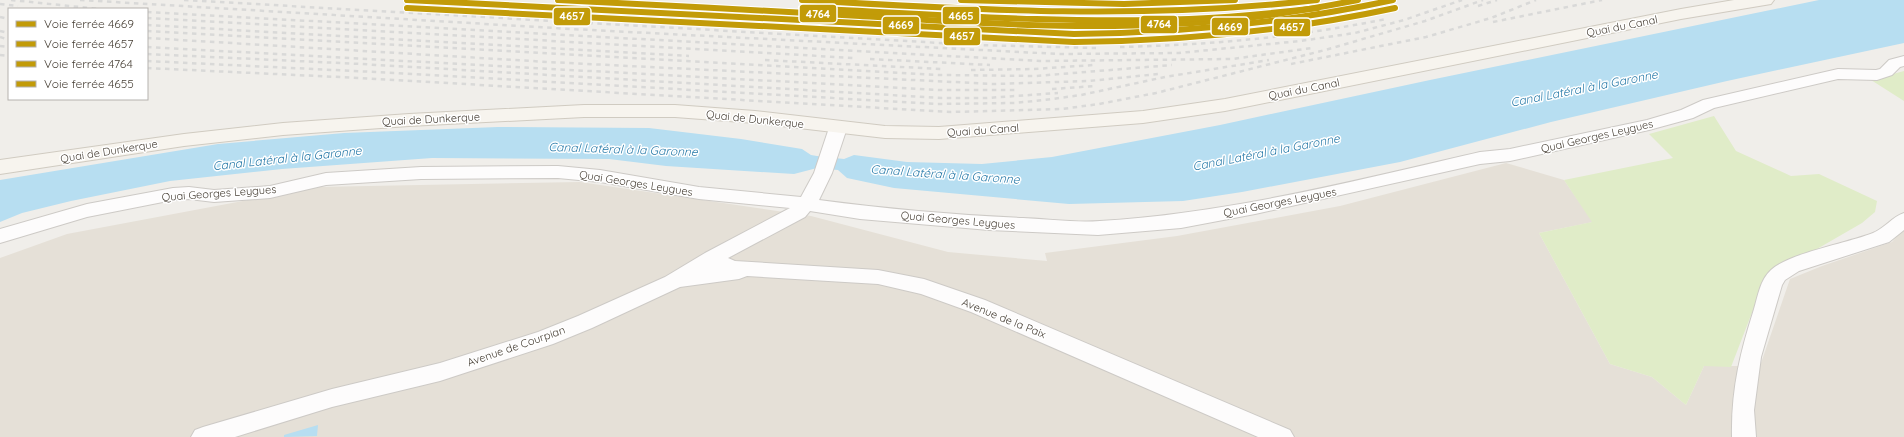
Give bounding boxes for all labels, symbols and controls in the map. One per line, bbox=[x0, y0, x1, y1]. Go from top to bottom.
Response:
line badge: 4764 bbox=[799, 4, 837, 23]
line badge: 4665 bbox=[942, 6, 980, 25]
line badge: 4657 bbox=[553, 7, 591, 26]
text: 4764 bbox=[806, 7, 831, 21]
legend bbox=[8, 8, 148, 100]
text: 4657 bbox=[560, 9, 584, 23]
text: 4665 bbox=[949, 9, 973, 23]
street label: Quai du Canal bbox=[1585, 12, 1659, 40]
line badge: 4764 bbox=[1140, 15, 1178, 34]
text: Voie ferrée 4669 bbox=[44, 16, 134, 31]
line badge: 4669 bbox=[882, 16, 920, 35]
text: 4764 bbox=[1147, 17, 1172, 31]
line badge: 4669 bbox=[1211, 17, 1249, 36]
text: 4669 bbox=[889, 18, 913, 32]
line badge: 4657 bbox=[1273, 18, 1311, 37]
text: 4669 bbox=[1218, 20, 1242, 34]
text: 4657 bbox=[1280, 20, 1304, 34]
line badge: 4657 bbox=[943, 27, 981, 46]
text: 4657 bbox=[950, 29, 974, 43]
text: Voie ferrée 4657 bbox=[44, 36, 134, 51]
text: Voie ferrée 4764 bbox=[44, 56, 133, 71]
water label: Canal Latéral à la Garonne bbox=[1509, 66, 1660, 110]
street label: Quai du Canal bbox=[1267, 75, 1341, 103]
text: Voie ferrée 4655 bbox=[44, 76, 134, 91]
street label: Quai de Dunkerque bbox=[705, 107, 805, 131]
street label: Quai de Dunkerque bbox=[382, 109, 480, 129]
street label: Quai Georges Leygues bbox=[1539, 116, 1655, 156]
street label: Quai du Canal bbox=[946, 120, 1020, 140]
water label: Canal Latéral à la Garonne bbox=[1191, 130, 1342, 174]
street label: Quai de Dunkerque bbox=[59, 136, 159, 166]
water label: Canal Latéral à la Garonne bbox=[548, 139, 699, 159]
water label: Canal Latéral à la Garonne bbox=[212, 143, 363, 173]
water label: Canal Latéral à la Garonne bbox=[870, 161, 1021, 187]
street label: Quai Georges Leygues bbox=[578, 167, 694, 199]
street label: Quai Georges Leygues bbox=[161, 182, 277, 204]
street label: Quai Georges Leygues bbox=[1222, 184, 1338, 220]
street label: Quai Georges Leygues bbox=[900, 208, 1016, 232]
street label: Avenue de la Paix bbox=[960, 295, 1048, 341]
street label: Avenue de Courpian bbox=[465, 323, 567, 369]

